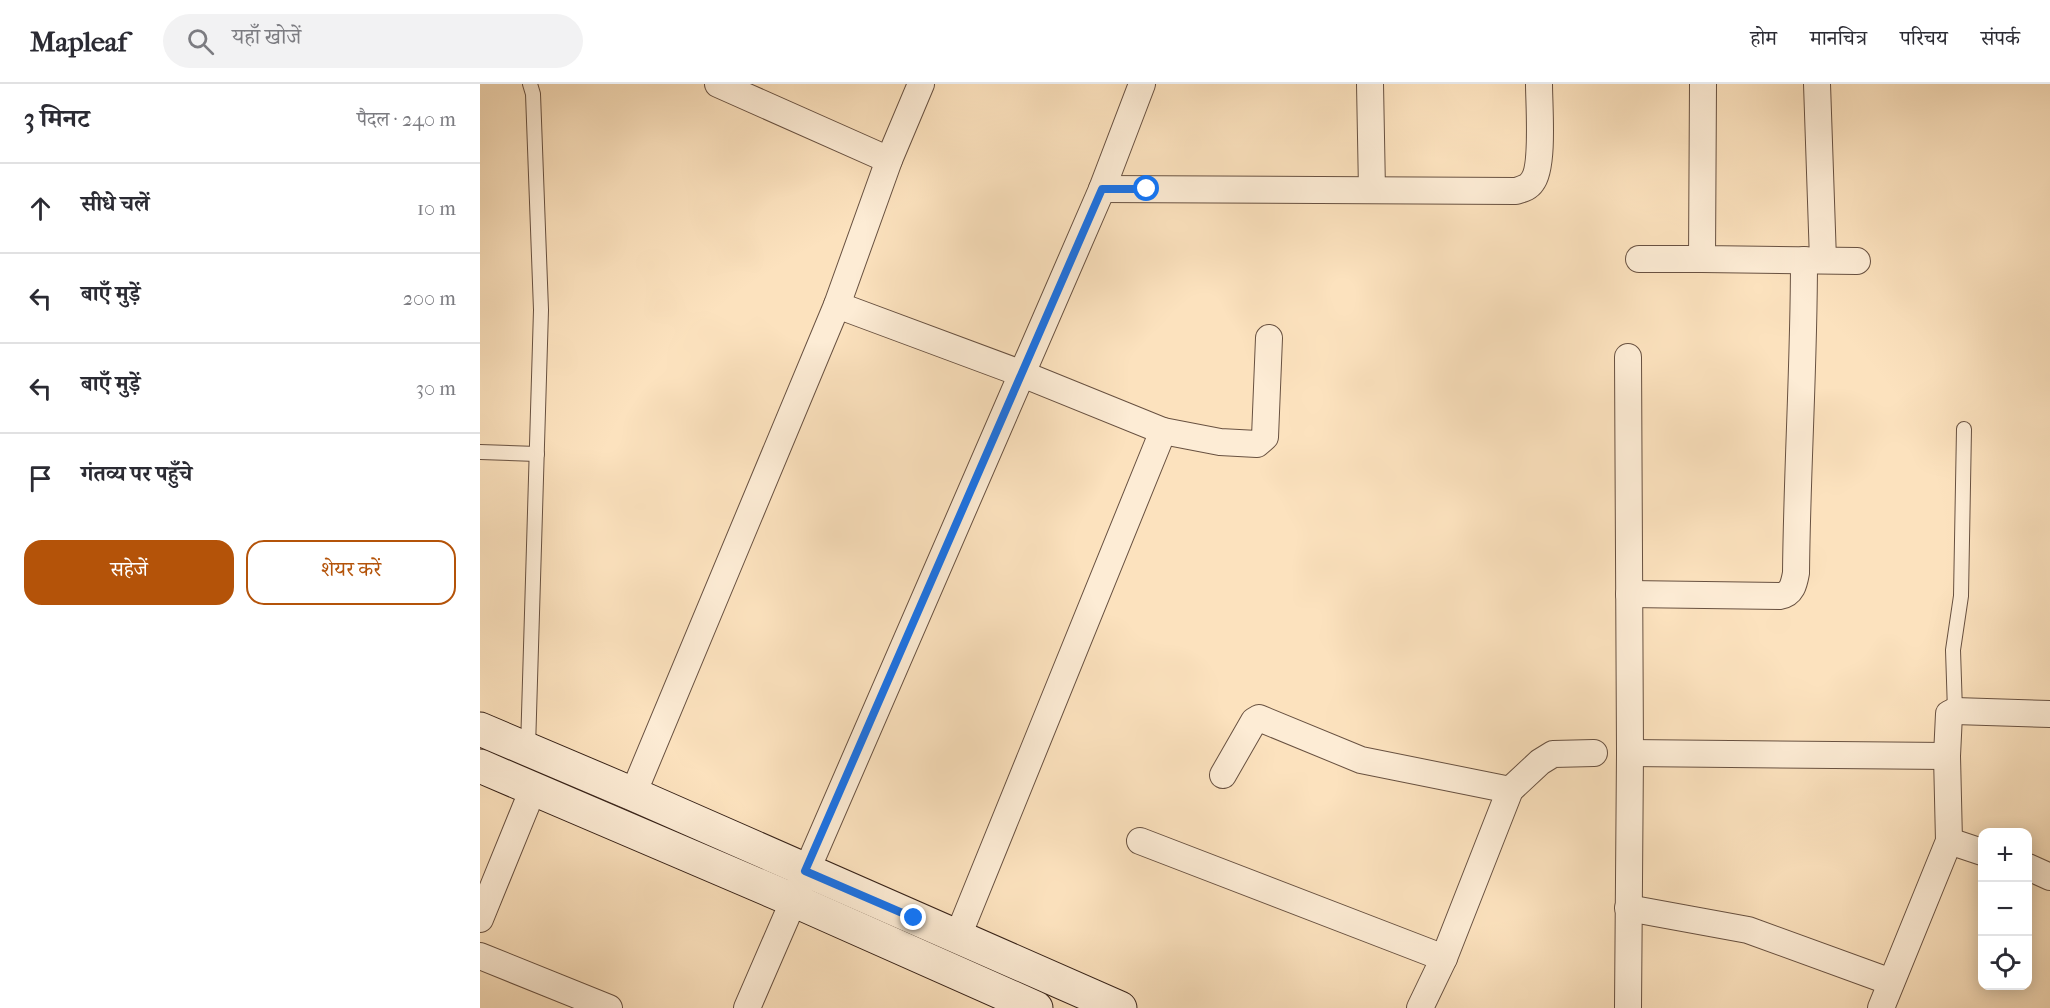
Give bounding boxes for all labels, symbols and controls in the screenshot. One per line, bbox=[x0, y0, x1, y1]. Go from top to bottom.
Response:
search box bbox=[163, 14, 583, 68]
text: यहाँ खोजें bbox=[232, 24, 301, 50]
text: Mapleaf bbox=[30, 25, 127, 58]
icon: search bbox=[184, 25, 217, 58]
text: होम bbox=[1750, 26, 1777, 50]
text: मानचित्र bbox=[1810, 26, 1867, 50]
text: परिचय bbox=[1900, 26, 1948, 50]
text: संपर्क bbox=[1981, 26, 2020, 50]
text: 3 मिनट bbox=[24, 103, 90, 134]
text: पैदल · 240 m bbox=[357, 108, 456, 131]
route start bbox=[1133, 175, 1159, 201]
text: सीधे चलें bbox=[81, 191, 150, 217]
icon: ahead bbox=[24, 192, 57, 225]
text: 10 m bbox=[417, 197, 456, 220]
text: बाएँ मुड़ें bbox=[81, 281, 140, 307]
icon: left bbox=[24, 282, 57, 315]
text: 200 m bbox=[403, 287, 456, 310]
text: बाएँ मुड़ें bbox=[81, 371, 140, 397]
icon: left bbox=[24, 372, 57, 405]
text: 30 m bbox=[416, 377, 456, 400]
text: गंतव्य पर पहुँचे bbox=[81, 461, 192, 487]
icon: arrive bbox=[24, 462, 57, 495]
button: सहेजें bbox=[24, 540, 234, 605]
button: शेयर करें bbox=[246, 540, 456, 605]
map controls bbox=[1978, 828, 2032, 990]
button: + bbox=[1978, 828, 2032, 882]
button: − bbox=[1978, 882, 2032, 936]
route end bbox=[900, 904, 926, 930]
button: locate bbox=[1978, 936, 2032, 990]

